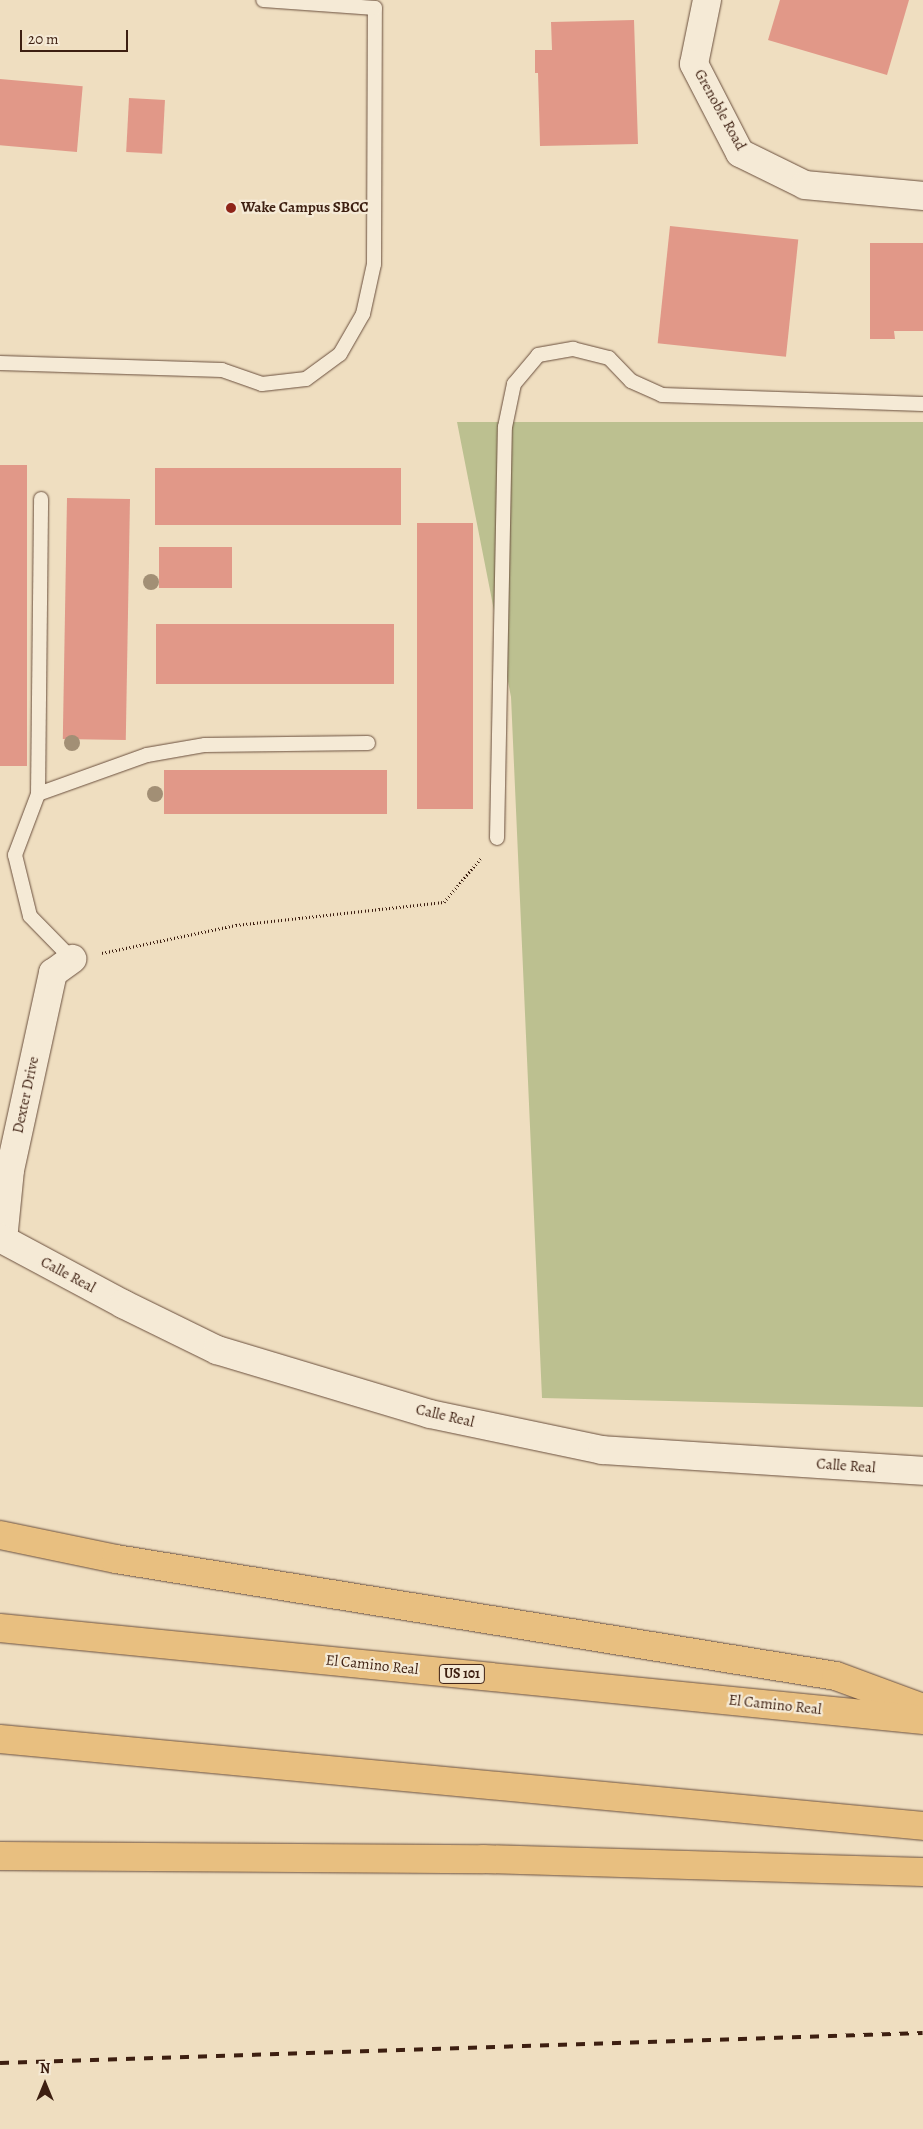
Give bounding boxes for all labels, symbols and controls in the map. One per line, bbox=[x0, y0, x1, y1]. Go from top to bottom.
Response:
scale bar bbox=[22, 20, 130, 52]
text: 20 m bbox=[28, 29, 59, 49]
street label: Grenoble Road bbox=[690, 66, 750, 154]
place label: Wake Campus SBCC bbox=[241, 199, 369, 217]
marker: Wake Campus SBCC bbox=[225, 202, 237, 214]
street label: Dexter Drive bbox=[9, 1055, 43, 1135]
street label: Calle Real bbox=[38, 1253, 98, 1297]
street label: Calle Real bbox=[414, 1401, 476, 1431]
street label: Calle Real bbox=[816, 1455, 876, 1477]
street label: El Camino Real bbox=[325, 1651, 419, 1679]
road number: US 101 bbox=[438, 1662, 486, 1686]
street label: El Camino Real bbox=[728, 1691, 822, 1719]
north arrow bbox=[20, 2059, 70, 2109]
text: N bbox=[40, 2059, 50, 2078]

